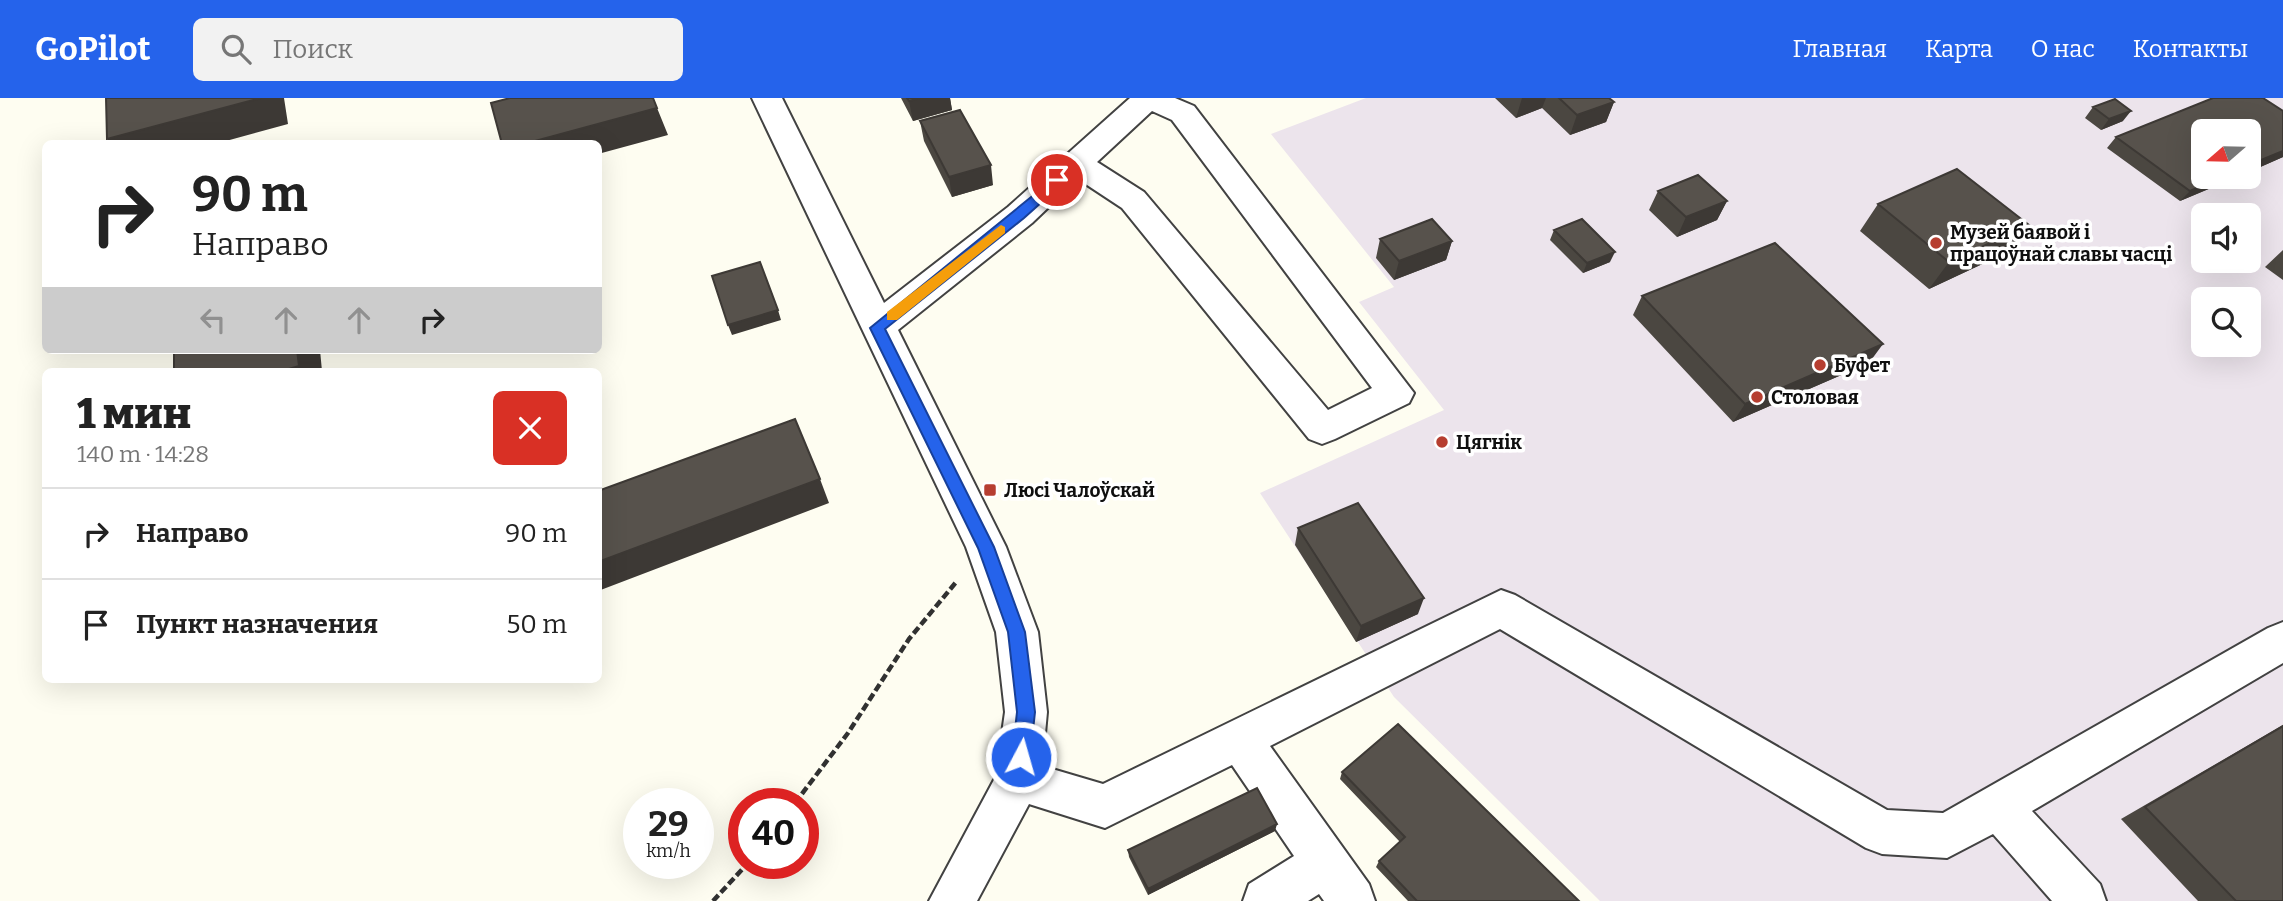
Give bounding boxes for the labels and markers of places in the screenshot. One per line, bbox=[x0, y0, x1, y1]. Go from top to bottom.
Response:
pin bbox=[1027, 150, 1087, 210]
place label: Музей баявой і працоўнай славы часці bbox=[1950, 221, 2172, 266]
marker: Музей баявой і працоўнай славы часці bbox=[1928, 235, 1944, 251]
place label: Буфет bbox=[1834, 354, 1891, 377]
marker: Буфет bbox=[1812, 357, 1828, 373]
place label: Столовая bbox=[1771, 386, 1859, 409]
marker: Столовая bbox=[1749, 389, 1765, 405]
place label: Цягнік bbox=[1456, 431, 1522, 454]
marker: Цягнік bbox=[1434, 434, 1450, 450]
place label: Люсі Чалоўскай bbox=[1004, 479, 1155, 502]
marker: Люсі Чалоўскай bbox=[982, 482, 998, 498]

